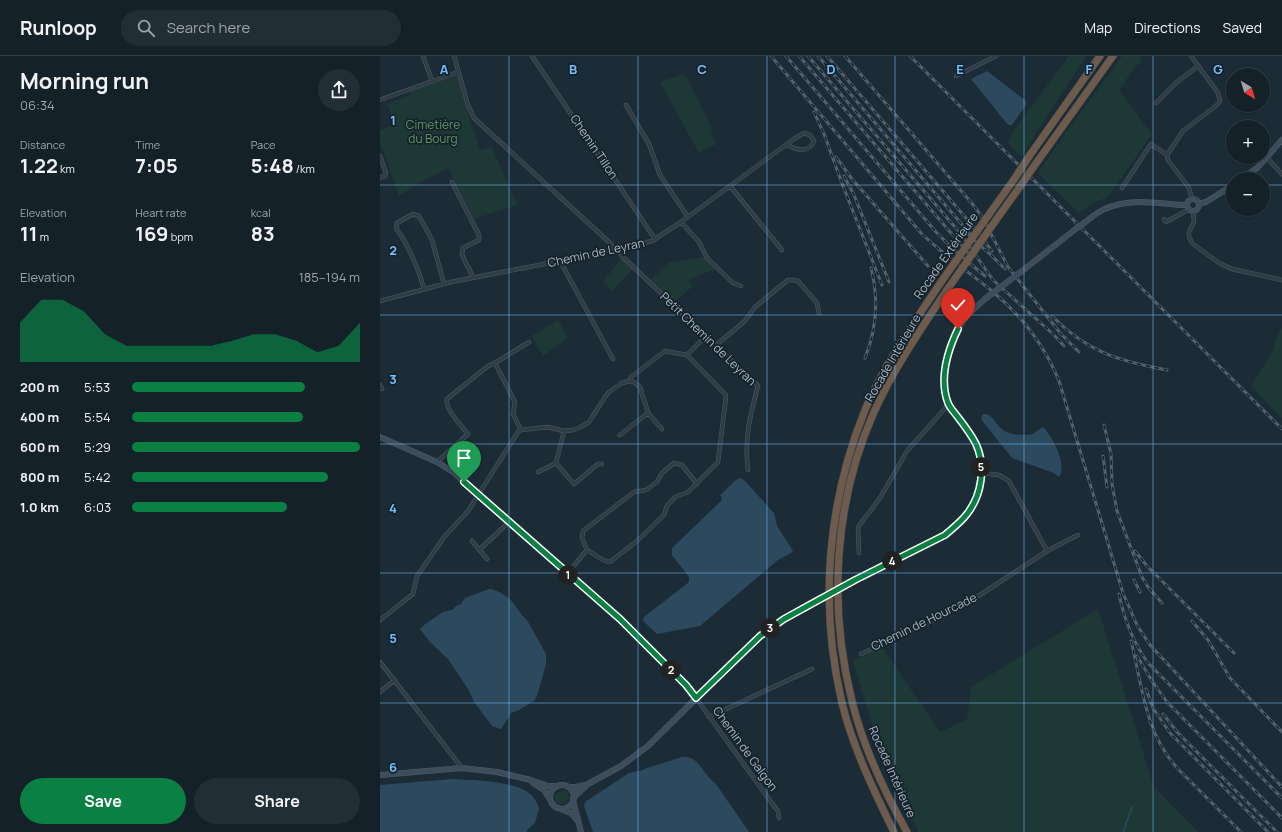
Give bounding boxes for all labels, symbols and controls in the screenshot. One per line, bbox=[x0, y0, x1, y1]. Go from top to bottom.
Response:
search box bbox=[121, 10, 401, 46]
text: Runloop bbox=[20, 15, 97, 41]
icon: search bbox=[135, 17, 157, 39]
text: Search here bbox=[167, 17, 250, 38]
text: Map bbox=[1084, 18, 1112, 37]
text: Directions bbox=[1134, 18, 1201, 37]
text: Saved bbox=[1223, 18, 1262, 37]
text: A bbox=[440, 60, 449, 78]
text: B bbox=[569, 60, 577, 78]
text: C bbox=[697, 60, 707, 78]
text: D bbox=[826, 60, 836, 78]
text: E bbox=[956, 60, 964, 78]
text: F bbox=[1086, 60, 1093, 78]
text: G bbox=[1213, 60, 1223, 78]
text: Morning run bbox=[20, 66, 149, 96]
north arrow bbox=[1226, 68, 1270, 112]
map controls bbox=[1226, 68, 1270, 216]
button: share bbox=[318, 69, 360, 111]
text: 06:34 bbox=[20, 96, 55, 114]
text: 1 bbox=[390, 111, 396, 129]
street label: Chemin Tillon bbox=[566, 111, 622, 183]
park label: Cimetière du Bourg bbox=[406, 116, 460, 147]
button: + bbox=[1226, 120, 1270, 164]
text: Distance bbox=[20, 137, 65, 152]
text: Time bbox=[135, 137, 160, 152]
text: Pace bbox=[251, 137, 276, 152]
text: 1.22 bbox=[20, 152, 58, 179]
text: 7:05 bbox=[135, 152, 178, 179]
text: 5:48 bbox=[251, 152, 294, 179]
text: km bbox=[58, 161, 75, 176]
text: /km bbox=[294, 161, 315, 176]
button: − bbox=[1226, 172, 1270, 216]
text: Elevation bbox=[20, 205, 66, 220]
text: Heart rate bbox=[135, 205, 186, 220]
text: kcal bbox=[251, 205, 271, 220]
street label: Rocade Extérieure bbox=[909, 209, 982, 302]
text: 11 bbox=[20, 220, 38, 247]
text: 169 bbox=[135, 220, 168, 247]
text: 83 bbox=[251, 220, 275, 247]
text: m bbox=[38, 229, 49, 244]
text: bpm bbox=[168, 229, 193, 244]
street label: Chemin de Leyran bbox=[546, 234, 646, 271]
text: 2 bbox=[389, 241, 397, 259]
text: Elevation bbox=[20, 268, 75, 286]
text: 185–194 m bbox=[299, 268, 360, 286]
street label: Petit Chemin de Leyran bbox=[656, 288, 760, 389]
pin bbox=[941, 288, 975, 329]
icon: check bbox=[947, 294, 969, 316]
street label: Rocade Intérieure bbox=[861, 311, 925, 405]
text: 3 bbox=[389, 370, 397, 388]
text: 200 m bbox=[20, 378, 59, 396]
text: 5:53 bbox=[84, 378, 110, 396]
text: 400 m bbox=[20, 408, 59, 426]
text: 5:54 bbox=[84, 408, 111, 426]
text: 600 m bbox=[20, 438, 59, 456]
text: 5:29 bbox=[84, 438, 111, 456]
pin bbox=[447, 441, 481, 482]
icon: arrive bbox=[453, 447, 475, 469]
pin: 5 bbox=[971, 457, 991, 477]
text: 5 bbox=[978, 459, 984, 474]
text: 800 m bbox=[20, 468, 59, 486]
text: 5:42 bbox=[84, 468, 110, 486]
text: 1.0 km bbox=[20, 498, 59, 516]
text: 6:03 bbox=[84, 498, 111, 516]
text: 4 bbox=[389, 499, 397, 517]
pin: 4 bbox=[882, 551, 902, 571]
text: 4 bbox=[889, 553, 895, 568]
pin: 1 bbox=[558, 565, 578, 585]
text: 1 bbox=[566, 567, 570, 582]
street label: Chemin de Hourcade bbox=[868, 589, 979, 655]
pin: 3 bbox=[760, 618, 780, 638]
text: 3 bbox=[767, 620, 773, 635]
text: 5 bbox=[389, 629, 397, 647]
pin: 2 bbox=[661, 660, 681, 680]
text: 2 bbox=[668, 662, 674, 677]
street label: Chemin de Galgon bbox=[709, 703, 782, 794]
street label: Rocade Intérieure bbox=[865, 723, 920, 820]
text: 6 bbox=[389, 758, 397, 776]
button: Save bbox=[20, 778, 186, 824]
button: Share bbox=[194, 778, 360, 824]

